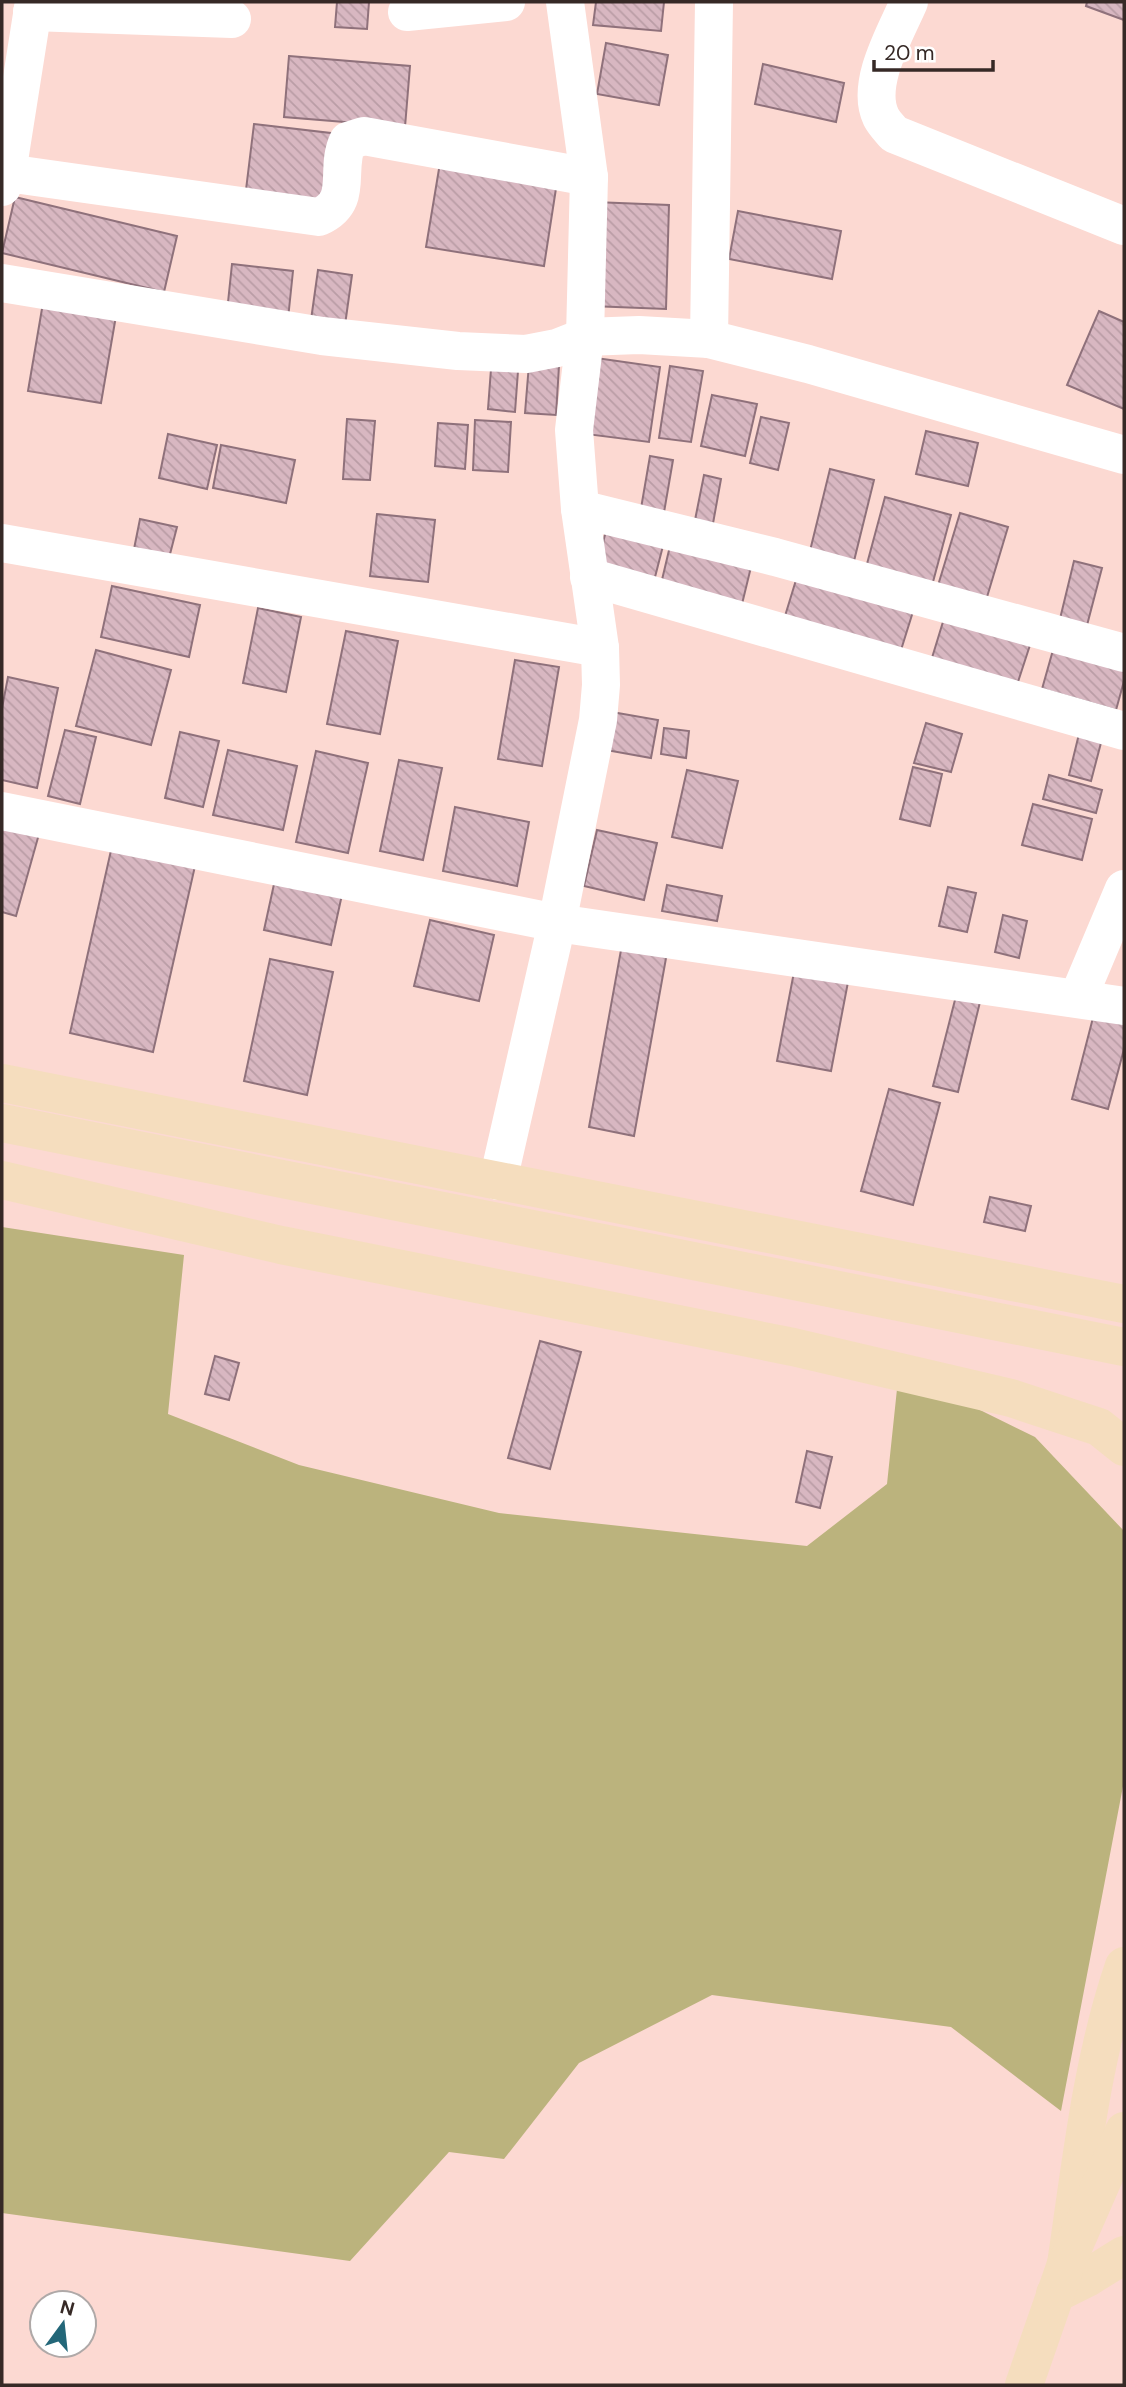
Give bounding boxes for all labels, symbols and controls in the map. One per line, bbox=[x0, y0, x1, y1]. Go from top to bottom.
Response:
scale bar bbox=[874, 28, 993, 72]
text: 20 m bbox=[884, 39, 935, 67]
north arrow bbox=[28, 2289, 98, 2359]
text: N bbox=[57, 2294, 77, 2322]

